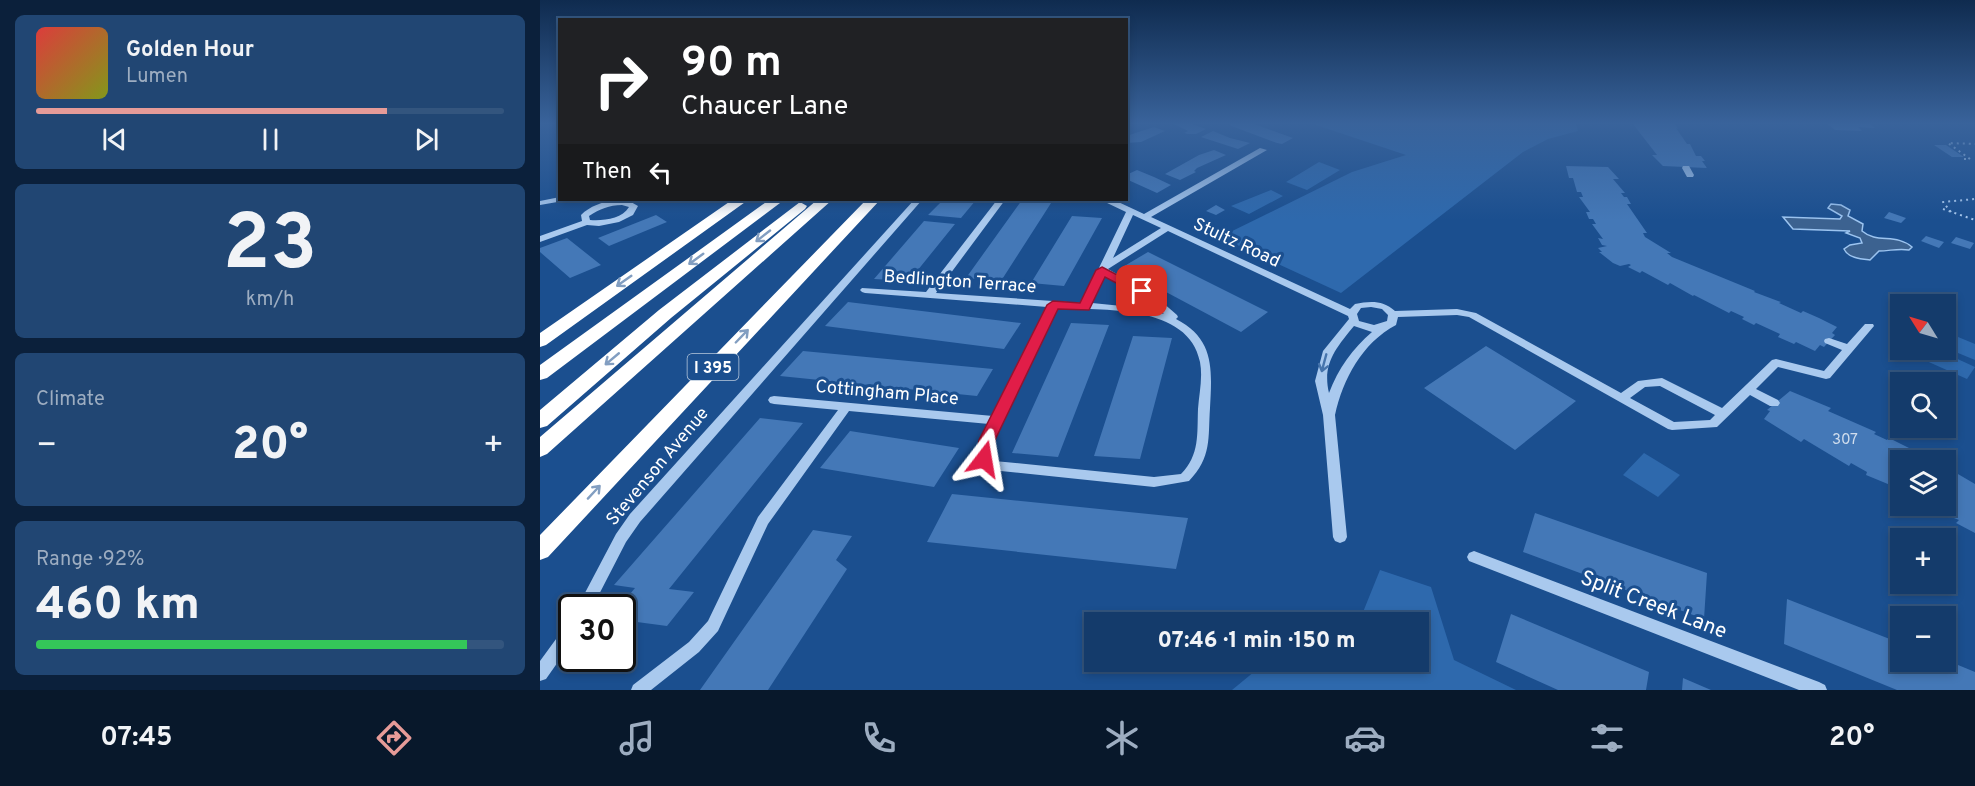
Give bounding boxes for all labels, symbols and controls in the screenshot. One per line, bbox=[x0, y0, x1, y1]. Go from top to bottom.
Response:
text: Golden Hour bbox=[126, 37, 254, 64]
text: 90 m bbox=[681, 38, 782, 91]
icon: right bbox=[582, 42, 660, 120]
text: Lumen bbox=[126, 64, 188, 90]
text: Chaucer Lane bbox=[681, 90, 848, 124]
icon: previous bbox=[98, 123, 131, 156]
icon: pause bbox=[254, 123, 287, 156]
icon: next bbox=[410, 123, 443, 156]
icon: left bbox=[644, 156, 677, 189]
text: Then bbox=[582, 159, 632, 186]
text: 23 bbox=[223, 198, 317, 297]
street label: Stultz Road bbox=[1189, 213, 1284, 274]
one-way arrow bbox=[755, 229, 771, 242]
one-way arrow bbox=[689, 253, 705, 265]
pin bbox=[1116, 265, 1167, 316]
street label: Bedlington Terrace bbox=[883, 266, 1037, 299]
icon: arrive bbox=[1125, 274, 1158, 307]
one-way arrow bbox=[617, 275, 633, 287]
text: km/h bbox=[246, 287, 294, 313]
north arrow bbox=[1890, 294, 1956, 360]
map controls bbox=[1890, 294, 1956, 672]
one-way arrow bbox=[735, 328, 750, 343]
one-way arrow bbox=[604, 353, 620, 366]
one-way arrow bbox=[1318, 353, 1330, 372]
road number: I 395 bbox=[688, 354, 738, 380]
button: search bbox=[1890, 372, 1956, 438]
street label: Cottingham Place bbox=[814, 376, 959, 411]
text: Climate bbox=[36, 387, 105, 413]
street label: Stevenson Avenue bbox=[602, 403, 714, 531]
text: 20° bbox=[232, 418, 308, 475]
text: − bbox=[36, 426, 57, 468]
text: + bbox=[483, 426, 504, 468]
position arrow bbox=[952, 427, 1016, 491]
house number: 307 bbox=[1832, 431, 1858, 450]
button: layers bbox=[1890, 450, 1956, 516]
one-way arrow bbox=[587, 485, 601, 500]
button: + bbox=[1890, 528, 1956, 594]
text: Range · 92% bbox=[36, 547, 144, 573]
street label: Split Creek Lane bbox=[1576, 565, 1731, 646]
text: 460 km bbox=[36, 578, 200, 635]
speed limit sign: 30 bbox=[558, 594, 636, 672]
button: − bbox=[1890, 606, 1956, 672]
text: 07:46 · 1 min · 150 m bbox=[1157, 628, 1356, 655]
icon: directions bbox=[373, 717, 415, 759]
icon: music bbox=[616, 717, 658, 759]
icon: phone bbox=[858, 717, 900, 759]
icon: climate bbox=[1101, 717, 1143, 759]
icon: car bbox=[1344, 717, 1386, 759]
icon: filters bbox=[1586, 717, 1628, 759]
text: 07:45 bbox=[100, 721, 173, 755]
text: 20° bbox=[1829, 721, 1875, 755]

